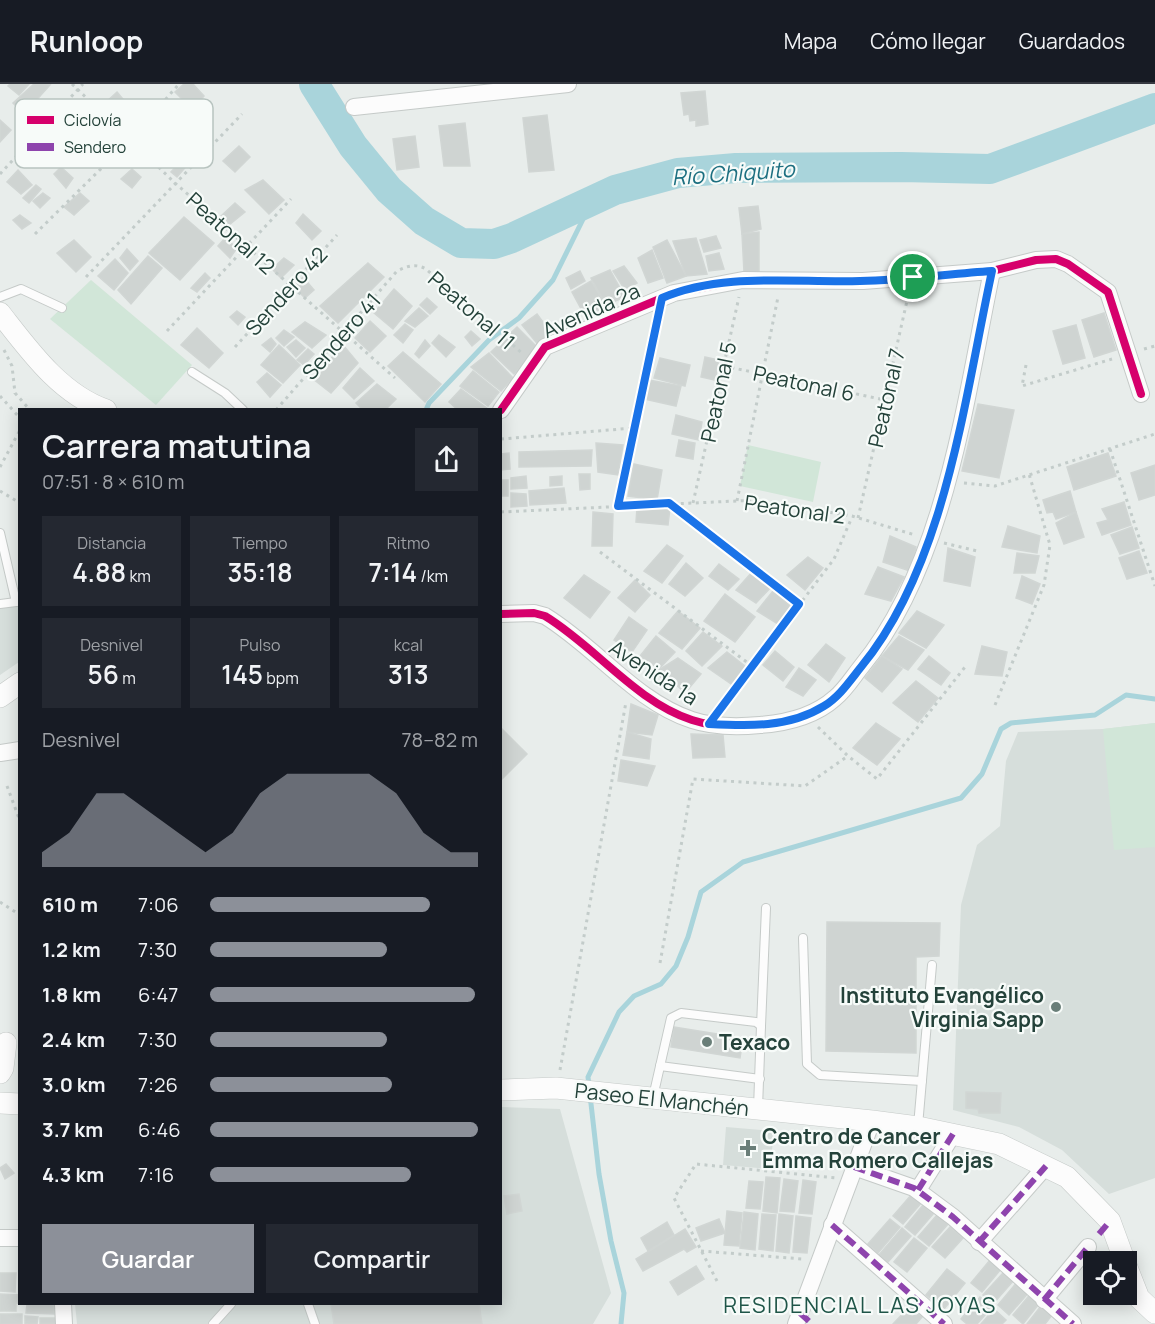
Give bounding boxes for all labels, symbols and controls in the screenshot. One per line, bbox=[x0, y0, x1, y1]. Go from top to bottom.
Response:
text: Runloop bbox=[30, 22, 143, 60]
text: Mapa bbox=[784, 27, 837, 55]
text: Cómo llegar bbox=[870, 27, 986, 55]
text: Guardados bbox=[1019, 27, 1125, 55]
legend bbox=[15, 99, 213, 168]
text: Ciclovía bbox=[64, 109, 121, 131]
text: Sendero bbox=[64, 136, 126, 158]
water label: Río Chiquito bbox=[671, 154, 797, 192]
street label: Peatonal 12 bbox=[181, 186, 281, 280]
street label: Sendero 42 bbox=[239, 241, 333, 341]
pin bbox=[887, 251, 938, 302]
icon: arrive bbox=[896, 260, 929, 293]
street label: Peatonal 11 bbox=[423, 265, 521, 355]
street label: Avenida 2a bbox=[538, 276, 644, 344]
street label: Sendero 41 bbox=[295, 287, 387, 385]
street label: Peatonal 5 bbox=[694, 339, 742, 445]
street label: Peatonal 7 bbox=[861, 346, 911, 450]
street label: Peatonal 6 bbox=[751, 359, 857, 407]
text: Carrera matutina bbox=[42, 423, 311, 468]
button: share bbox=[415, 428, 478, 491]
text: 07:51 · 8 × 610 m bbox=[42, 468, 185, 495]
street label: Peatonal 2 bbox=[743, 488, 847, 530]
text: Distancia bbox=[77, 532, 146, 554]
text: Tiempo bbox=[233, 532, 287, 554]
text: Ritmo bbox=[387, 532, 430, 554]
text: 4.88 bbox=[72, 554, 126, 590]
text: 35:18 bbox=[227, 554, 293, 590]
text: 7:14 bbox=[368, 554, 417, 590]
text: km bbox=[126, 565, 151, 587]
text: /km bbox=[417, 565, 448, 587]
street label: Avenida 1a bbox=[604, 633, 704, 711]
text: Desnivel bbox=[80, 634, 143, 656]
text: Pulso bbox=[240, 634, 280, 656]
text: kcal bbox=[394, 634, 423, 656]
text: 56 bbox=[88, 656, 119, 692]
text: 145 bbox=[221, 656, 263, 692]
text: 313 bbox=[388, 656, 429, 692]
text: m bbox=[119, 667, 136, 689]
text: bpm bbox=[263, 667, 299, 689]
text: Desnivel bbox=[42, 726, 120, 753]
text: 78–82 m bbox=[402, 726, 478, 753]
text: 610 m bbox=[42, 891, 98, 918]
text: 7:06 bbox=[138, 891, 179, 918]
text: 1.2 km bbox=[42, 936, 101, 963]
text: 7:30 bbox=[138, 936, 177, 963]
text: 1.8 km bbox=[42, 981, 101, 1008]
text: 6:47 bbox=[138, 981, 178, 1008]
place label: Instituto Evangélico Virginia Sapp bbox=[840, 981, 1044, 1033]
marker: Instituto Evangélico Virginia Sapp bbox=[1049, 1000, 1063, 1014]
text: 2.4 km bbox=[42, 1026, 105, 1053]
text: 7:30 bbox=[138, 1026, 177, 1053]
place label: Texaco bbox=[719, 1028, 790, 1056]
marker: Texaco bbox=[700, 1035, 714, 1049]
text: 3.0 km bbox=[42, 1071, 106, 1098]
text: 7:26 bbox=[138, 1071, 178, 1098]
street label: Paseo El Manchén bbox=[573, 1076, 751, 1122]
text: 3.7 km bbox=[42, 1116, 103, 1143]
text: 6:46 bbox=[138, 1116, 181, 1143]
place label: Centro de Cancer Emma Romero Callejas bbox=[762, 1122, 993, 1174]
marker: Centro de Cancer Emma Romero Callejas bbox=[739, 1139, 757, 1157]
text: 4.3 km bbox=[42, 1161, 104, 1188]
text: 7:16 bbox=[138, 1161, 174, 1188]
button: Guardar bbox=[42, 1224, 254, 1293]
button: Compartir bbox=[266, 1224, 478, 1293]
map controls bbox=[1083, 1251, 1137, 1305]
button: locate bbox=[1083, 1251, 1137, 1305]
district label: RESIDENCIAL LAS JOYAS bbox=[723, 1290, 997, 1320]

